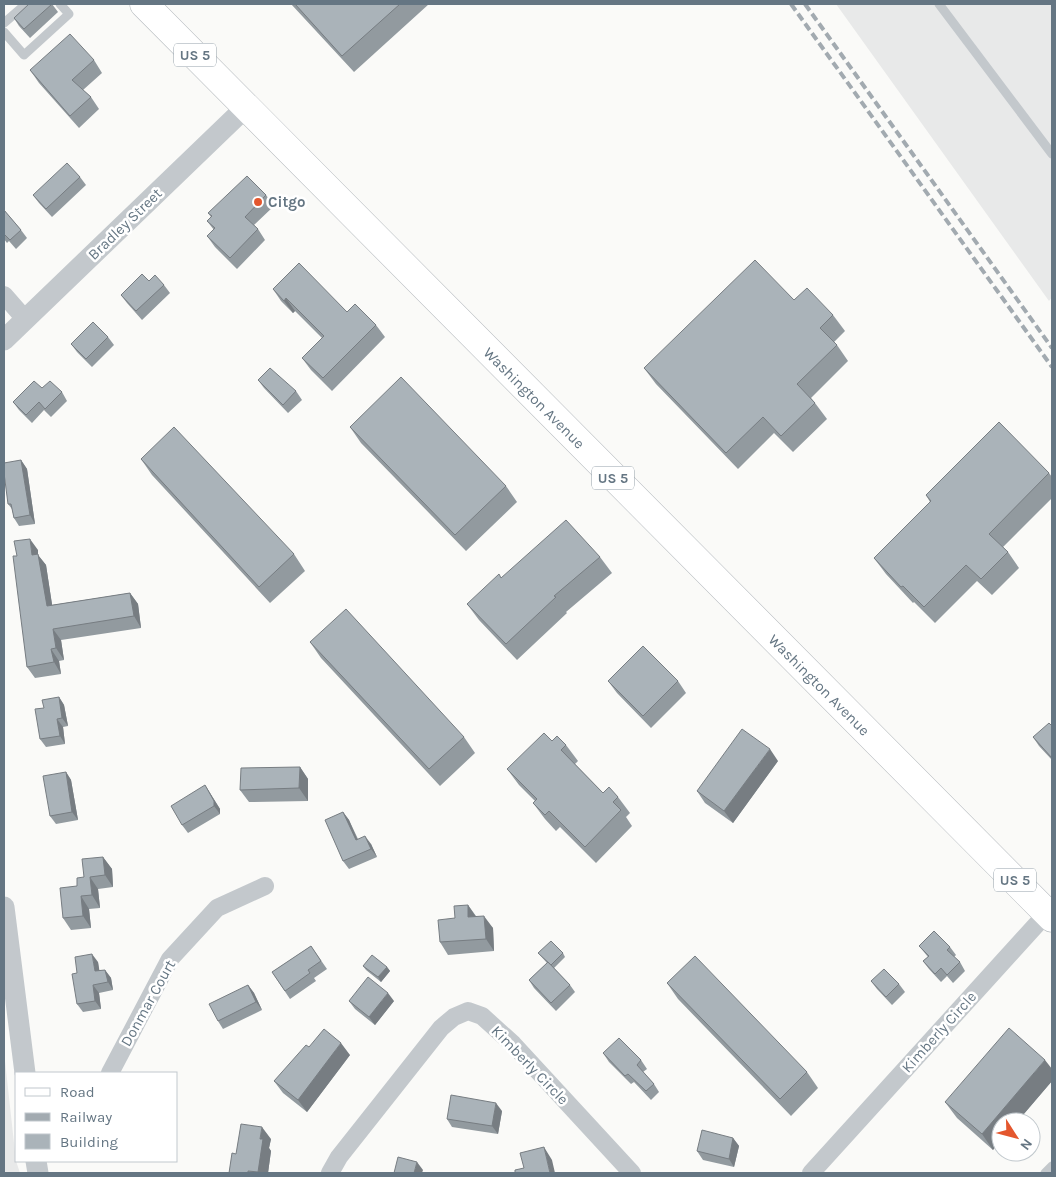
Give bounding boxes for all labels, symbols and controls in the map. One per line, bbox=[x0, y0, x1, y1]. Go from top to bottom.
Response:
road number: US 5 bbox=[174, 44, 216, 66]
street label: Bradley Street bbox=[84, 184, 166, 264]
place label: Citgo bbox=[268, 193, 306, 211]
marker: Citgo bbox=[252, 196, 264, 208]
street label: Washington Avenue bbox=[480, 344, 588, 452]
road number: US 5 bbox=[592, 466, 634, 489]
street label: Washington Avenue bbox=[765, 631, 873, 739]
road number: US 5 bbox=[994, 868, 1036, 892]
street label: Donmar Court bbox=[117, 956, 179, 1049]
street label: Kimberly Circle bbox=[898, 988, 980, 1076]
street label: Kimberly Circle bbox=[488, 1022, 572, 1108]
legend bbox=[15, 1072, 178, 1162]
text: Road bbox=[60, 1083, 95, 1101]
text: Railway bbox=[60, 1108, 112, 1126]
north arrow bbox=[991, 1112, 1041, 1162]
text: Building bbox=[60, 1133, 118, 1151]
text: N bbox=[1016, 1135, 1036, 1153]

